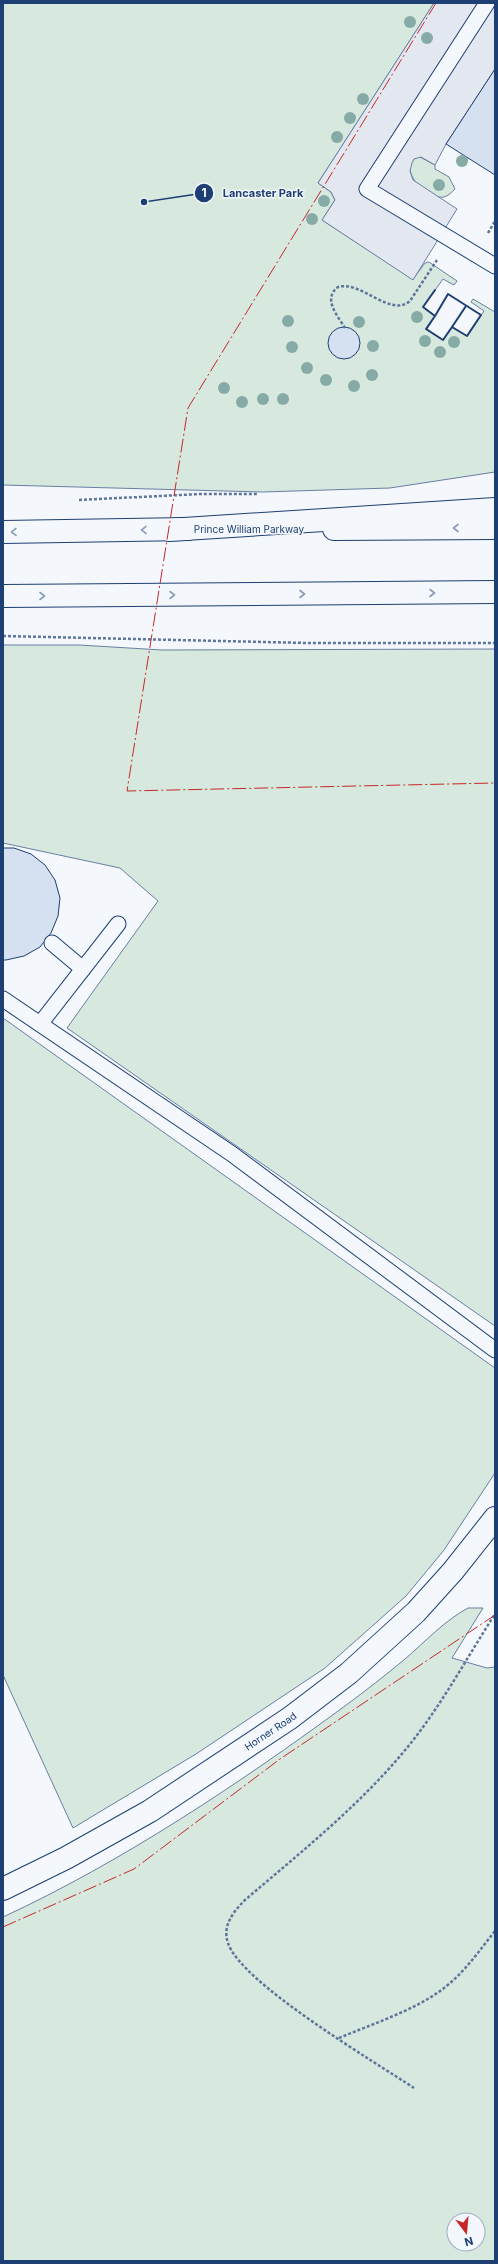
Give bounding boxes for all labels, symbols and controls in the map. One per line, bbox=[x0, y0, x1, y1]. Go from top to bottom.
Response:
callout: Lancaster Park bbox=[194, 181, 311, 204]
text: 1 bbox=[201, 185, 207, 200]
text: Lancaster Park bbox=[223, 186, 304, 200]
street label: Prince William Parkway bbox=[194, 523, 305, 535]
one-way arrow bbox=[453, 524, 459, 532]
one-way arrow bbox=[141, 526, 147, 534]
one-way arrow bbox=[11, 528, 17, 536]
one-way arrow bbox=[429, 589, 435, 597]
one-way arrow bbox=[299, 590, 305, 598]
one-way arrow bbox=[169, 591, 175, 599]
one-way arrow bbox=[39, 592, 45, 600]
street label: Horner Road bbox=[242, 1709, 299, 1753]
north arrow bbox=[446, 2212, 486, 2252]
text: N bbox=[463, 2234, 475, 2249]

